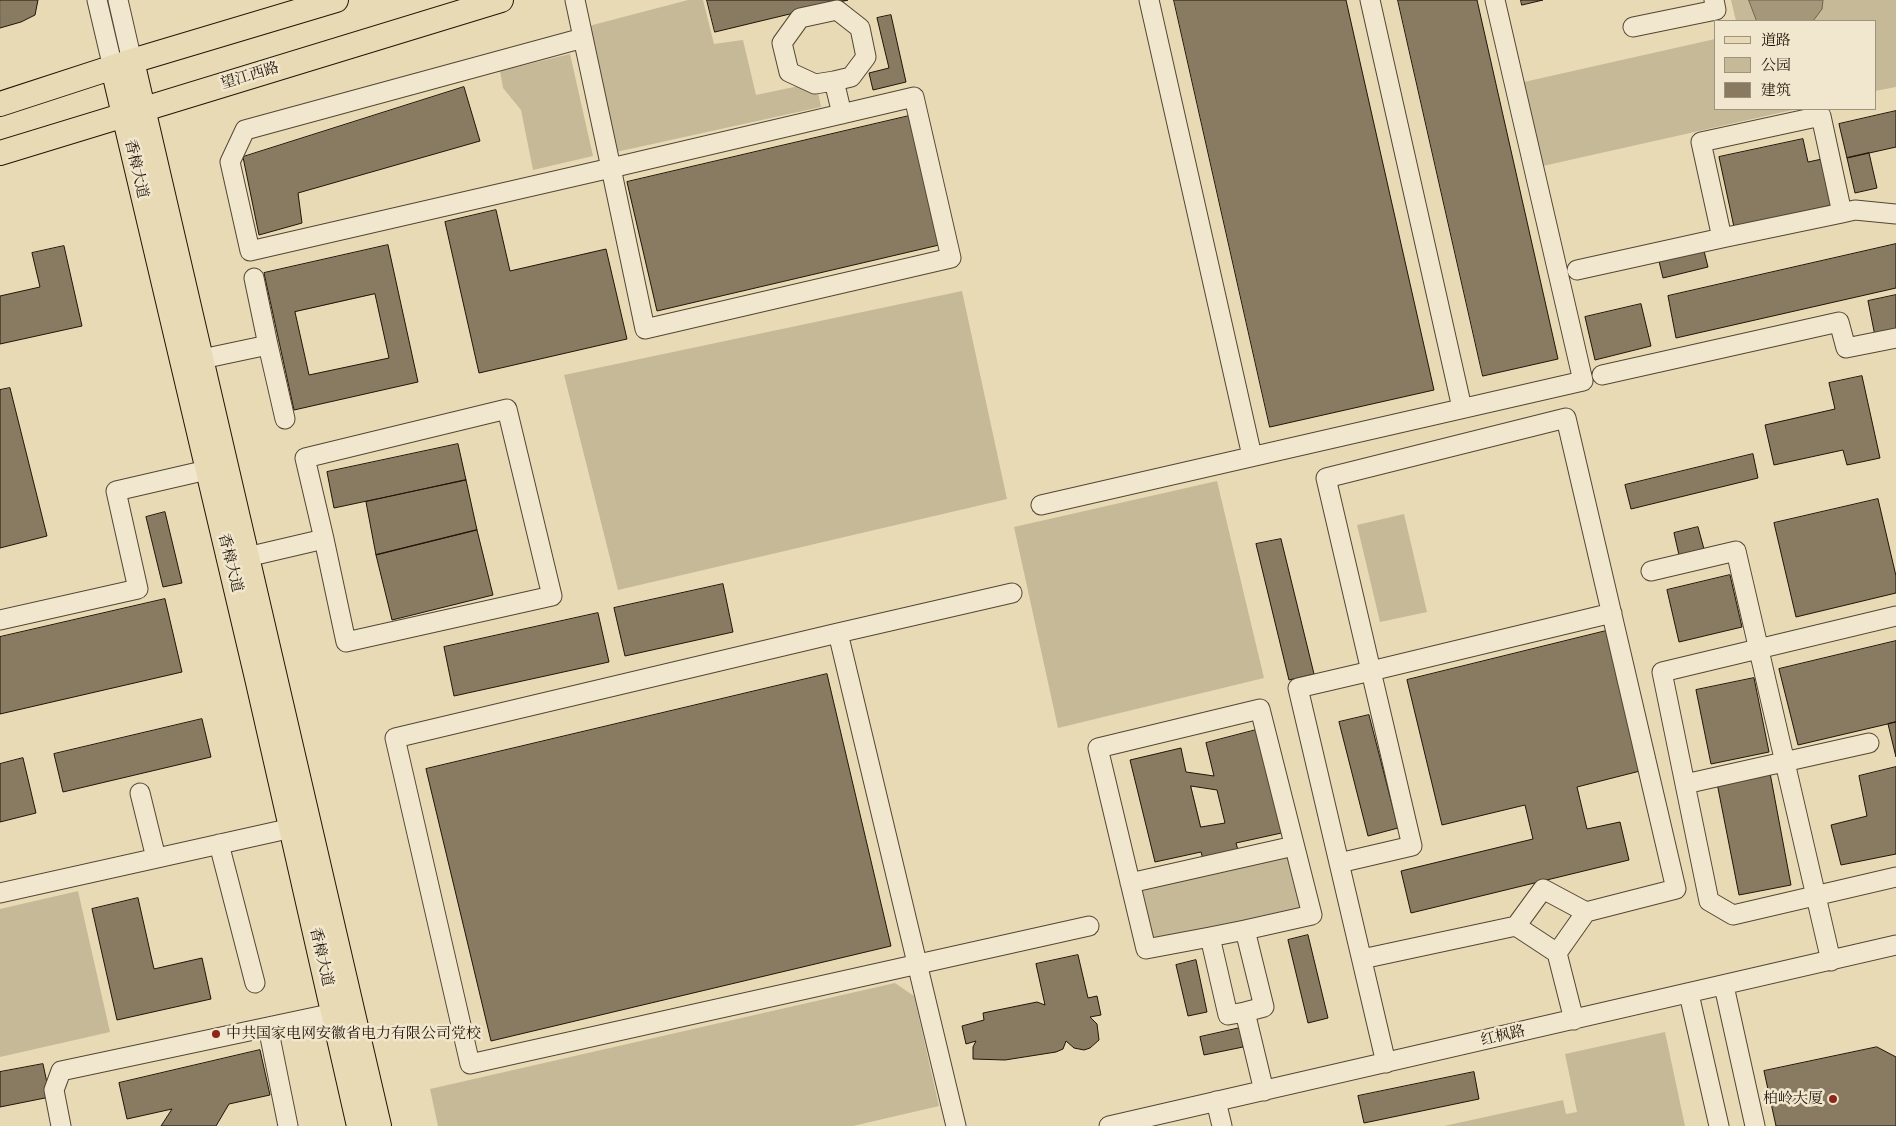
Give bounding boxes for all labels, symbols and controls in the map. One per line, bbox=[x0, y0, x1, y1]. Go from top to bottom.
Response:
legend bbox=[1714, 20, 1876, 110]
text: 道路 bbox=[1761, 34, 1791, 49]
street label: 望江西路 bbox=[219, 59, 281, 93]
text: 公园 bbox=[1761, 59, 1791, 74]
text: 建筑 bbox=[1761, 84, 1791, 99]
street label: 香樟大道 bbox=[120, 138, 152, 200]
street label: 香樟大道 bbox=[214, 532, 246, 594]
street label: 香樟大道 bbox=[305, 926, 337, 988]
street label: 红枫路 bbox=[1479, 1022, 1527, 1050]
place label: 中共国家电网安徽省电力有限公司党校 bbox=[226, 1025, 481, 1043]
marker: 中共国家电网安徽省电力有限公司党校 bbox=[210, 1028, 222, 1040]
place label: 柏岭大厦 bbox=[1763, 1090, 1823, 1108]
marker: 柏岭大厦 bbox=[1827, 1093, 1839, 1105]

